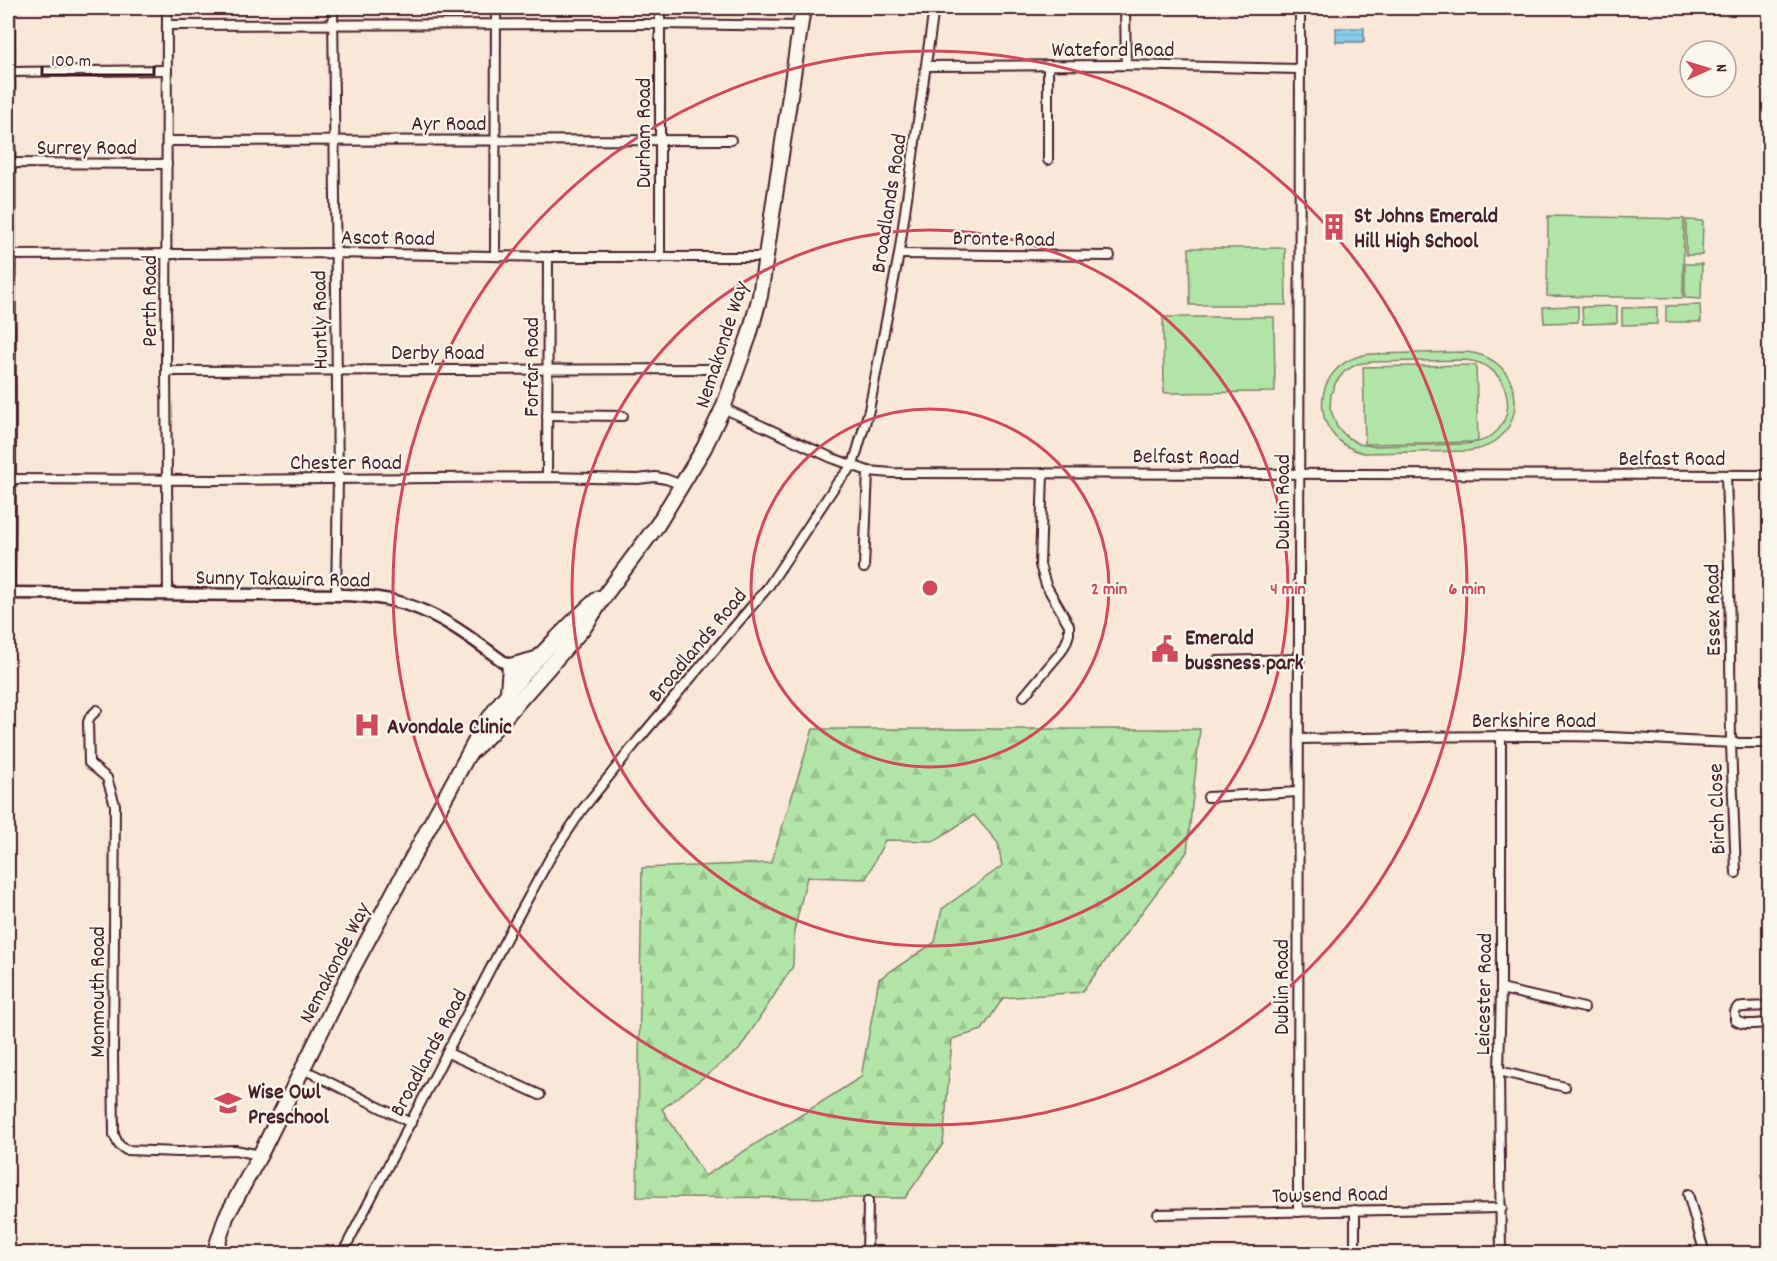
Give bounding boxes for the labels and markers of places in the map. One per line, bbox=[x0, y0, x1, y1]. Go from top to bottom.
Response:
place label: St Johns Emerald Hill High School bbox=[1354, 202, 1498, 258]
building icon: St Johns Emerald Hill High School bbox=[1319, 212, 1349, 242]
centre of rings bbox=[920, 578, 940, 598]
place label: Emerald bussness park bbox=[1185, 624, 1304, 680]
public building icon: Emerald bussness park bbox=[1150, 634, 1180, 664]
hospital icon: Avondale Clinic bbox=[352, 710, 382, 740]
place label: Avondale Clinic bbox=[387, 713, 512, 744]
place label: Wise Owl Preschool bbox=[248, 1078, 330, 1134]
school or university icon: Wise Owl Preschool bbox=[213, 1088, 243, 1118]

